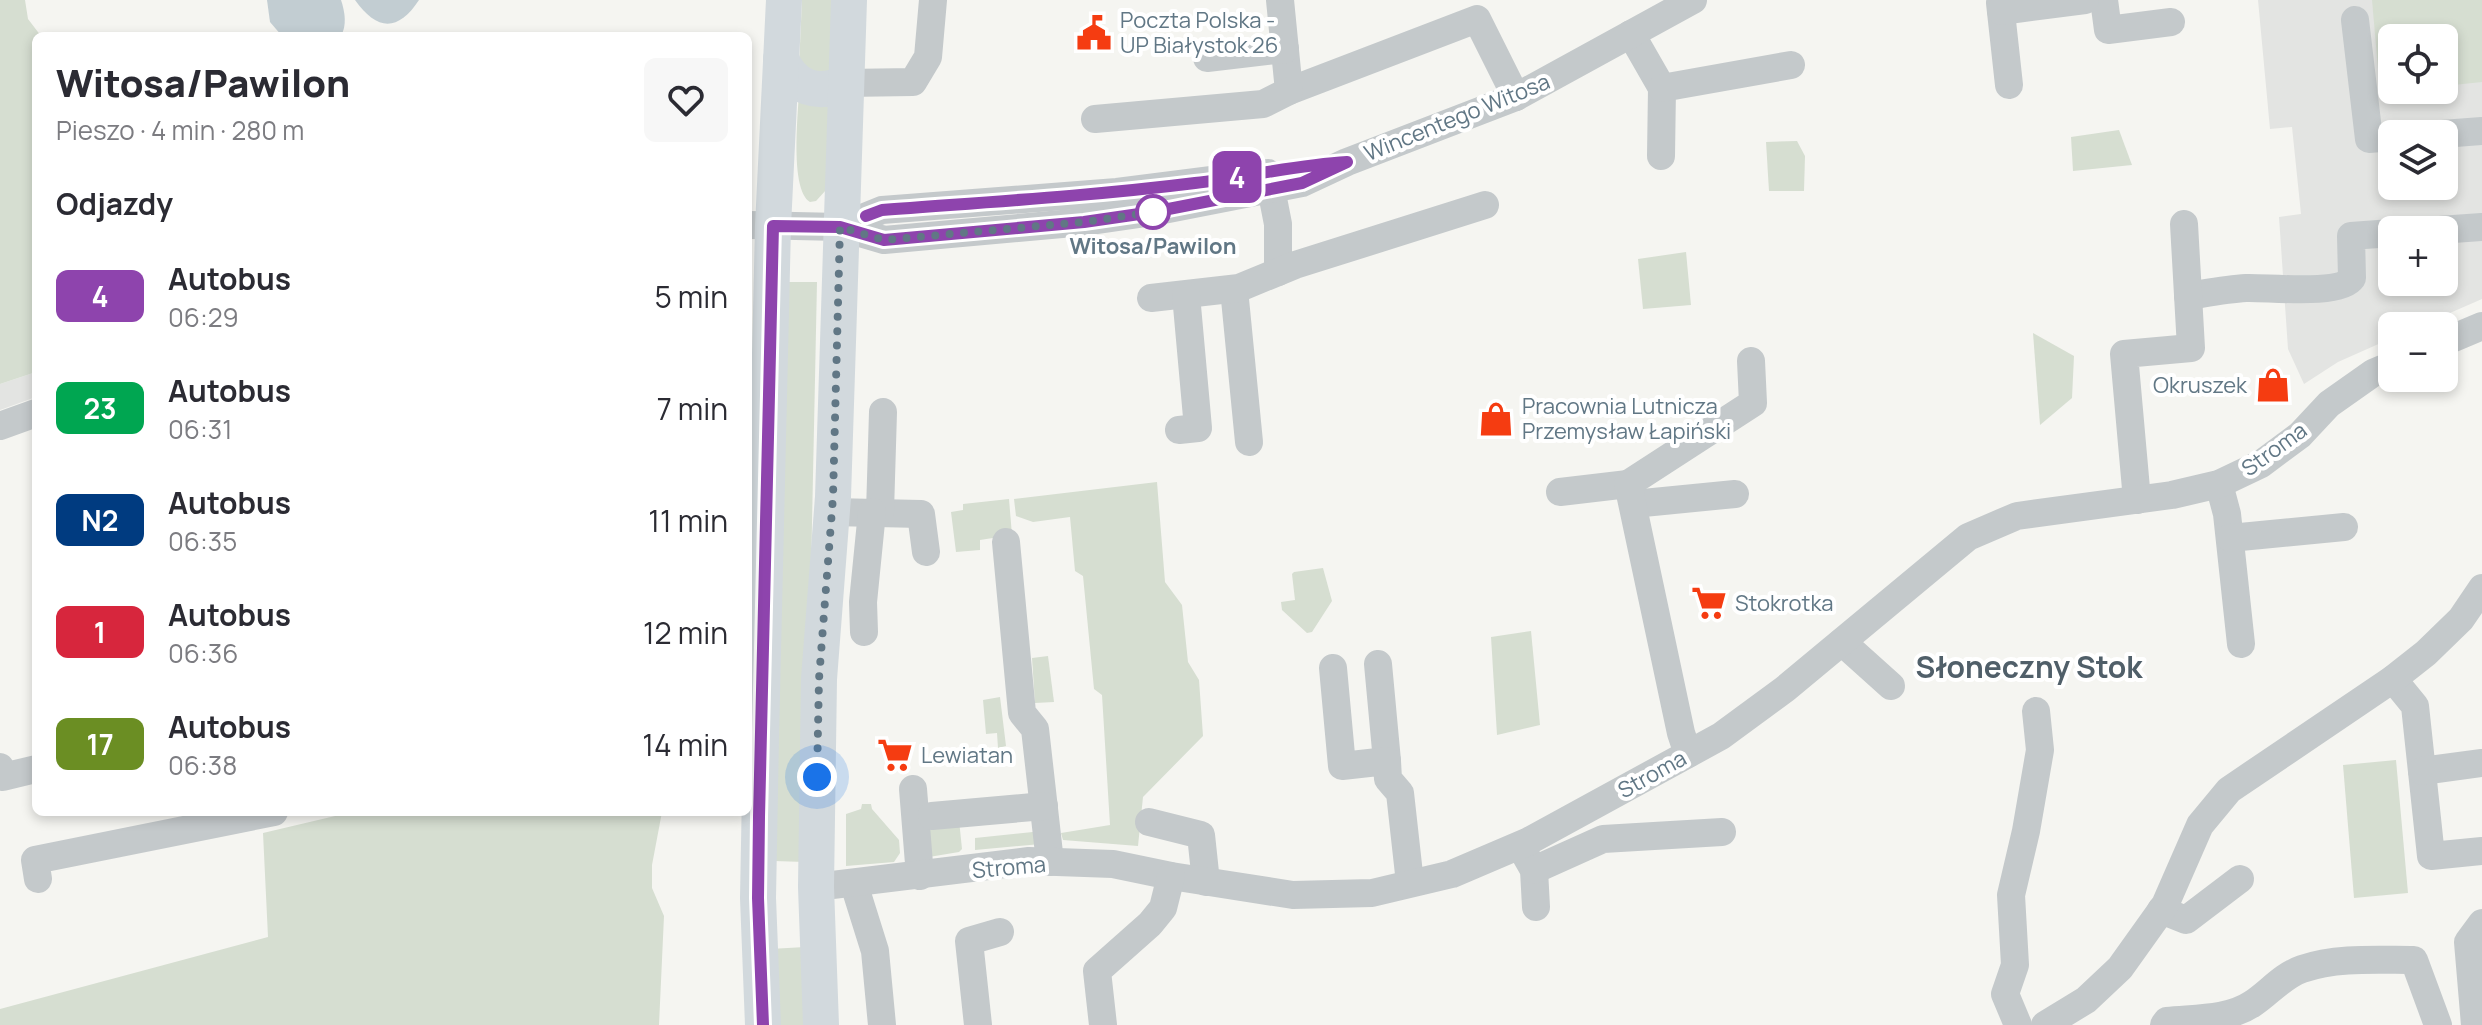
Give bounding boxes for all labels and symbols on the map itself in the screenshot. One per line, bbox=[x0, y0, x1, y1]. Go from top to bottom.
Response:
place label: Poczta Polska - UP Białystok 26 bbox=[1120, 5, 1278, 60]
public building icon: Poczta Polska - UP Białystok 26 bbox=[1075, 14, 1113, 52]
street label: Wincentego Witosa bbox=[1360, 66, 1554, 168]
line badge: 4 bbox=[1211, 151, 1263, 203]
marker: Witosa/Pawilon bbox=[1136, 195, 1170, 229]
place label: Witosa/Pawilon bbox=[1070, 231, 1236, 261]
shop icon: Okruszek bbox=[2254, 366, 2292, 404]
place label: Okruszek bbox=[2153, 370, 2248, 400]
place label: Pracownia Lutnicza Przemysław Łapiński bbox=[1522, 391, 1731, 446]
shop icon: Pracownia Lutnicza Przemysław Łapiński bbox=[1477, 400, 1515, 438]
street label: Stroma bbox=[2235, 415, 2313, 483]
supermarket icon: Stokrotka bbox=[1690, 584, 1728, 622]
place label: Stokrotka bbox=[1735, 588, 1834, 618]
district label: Słoneczny Stok bbox=[1916, 646, 2143, 687]
supermarket icon: Lewiatan bbox=[876, 736, 914, 774]
place label: Lewiatan bbox=[921, 740, 1013, 770]
street label: Stroma bbox=[1612, 743, 1692, 805]
your location bbox=[797, 757, 837, 797]
street label: Stroma bbox=[971, 849, 1047, 885]

